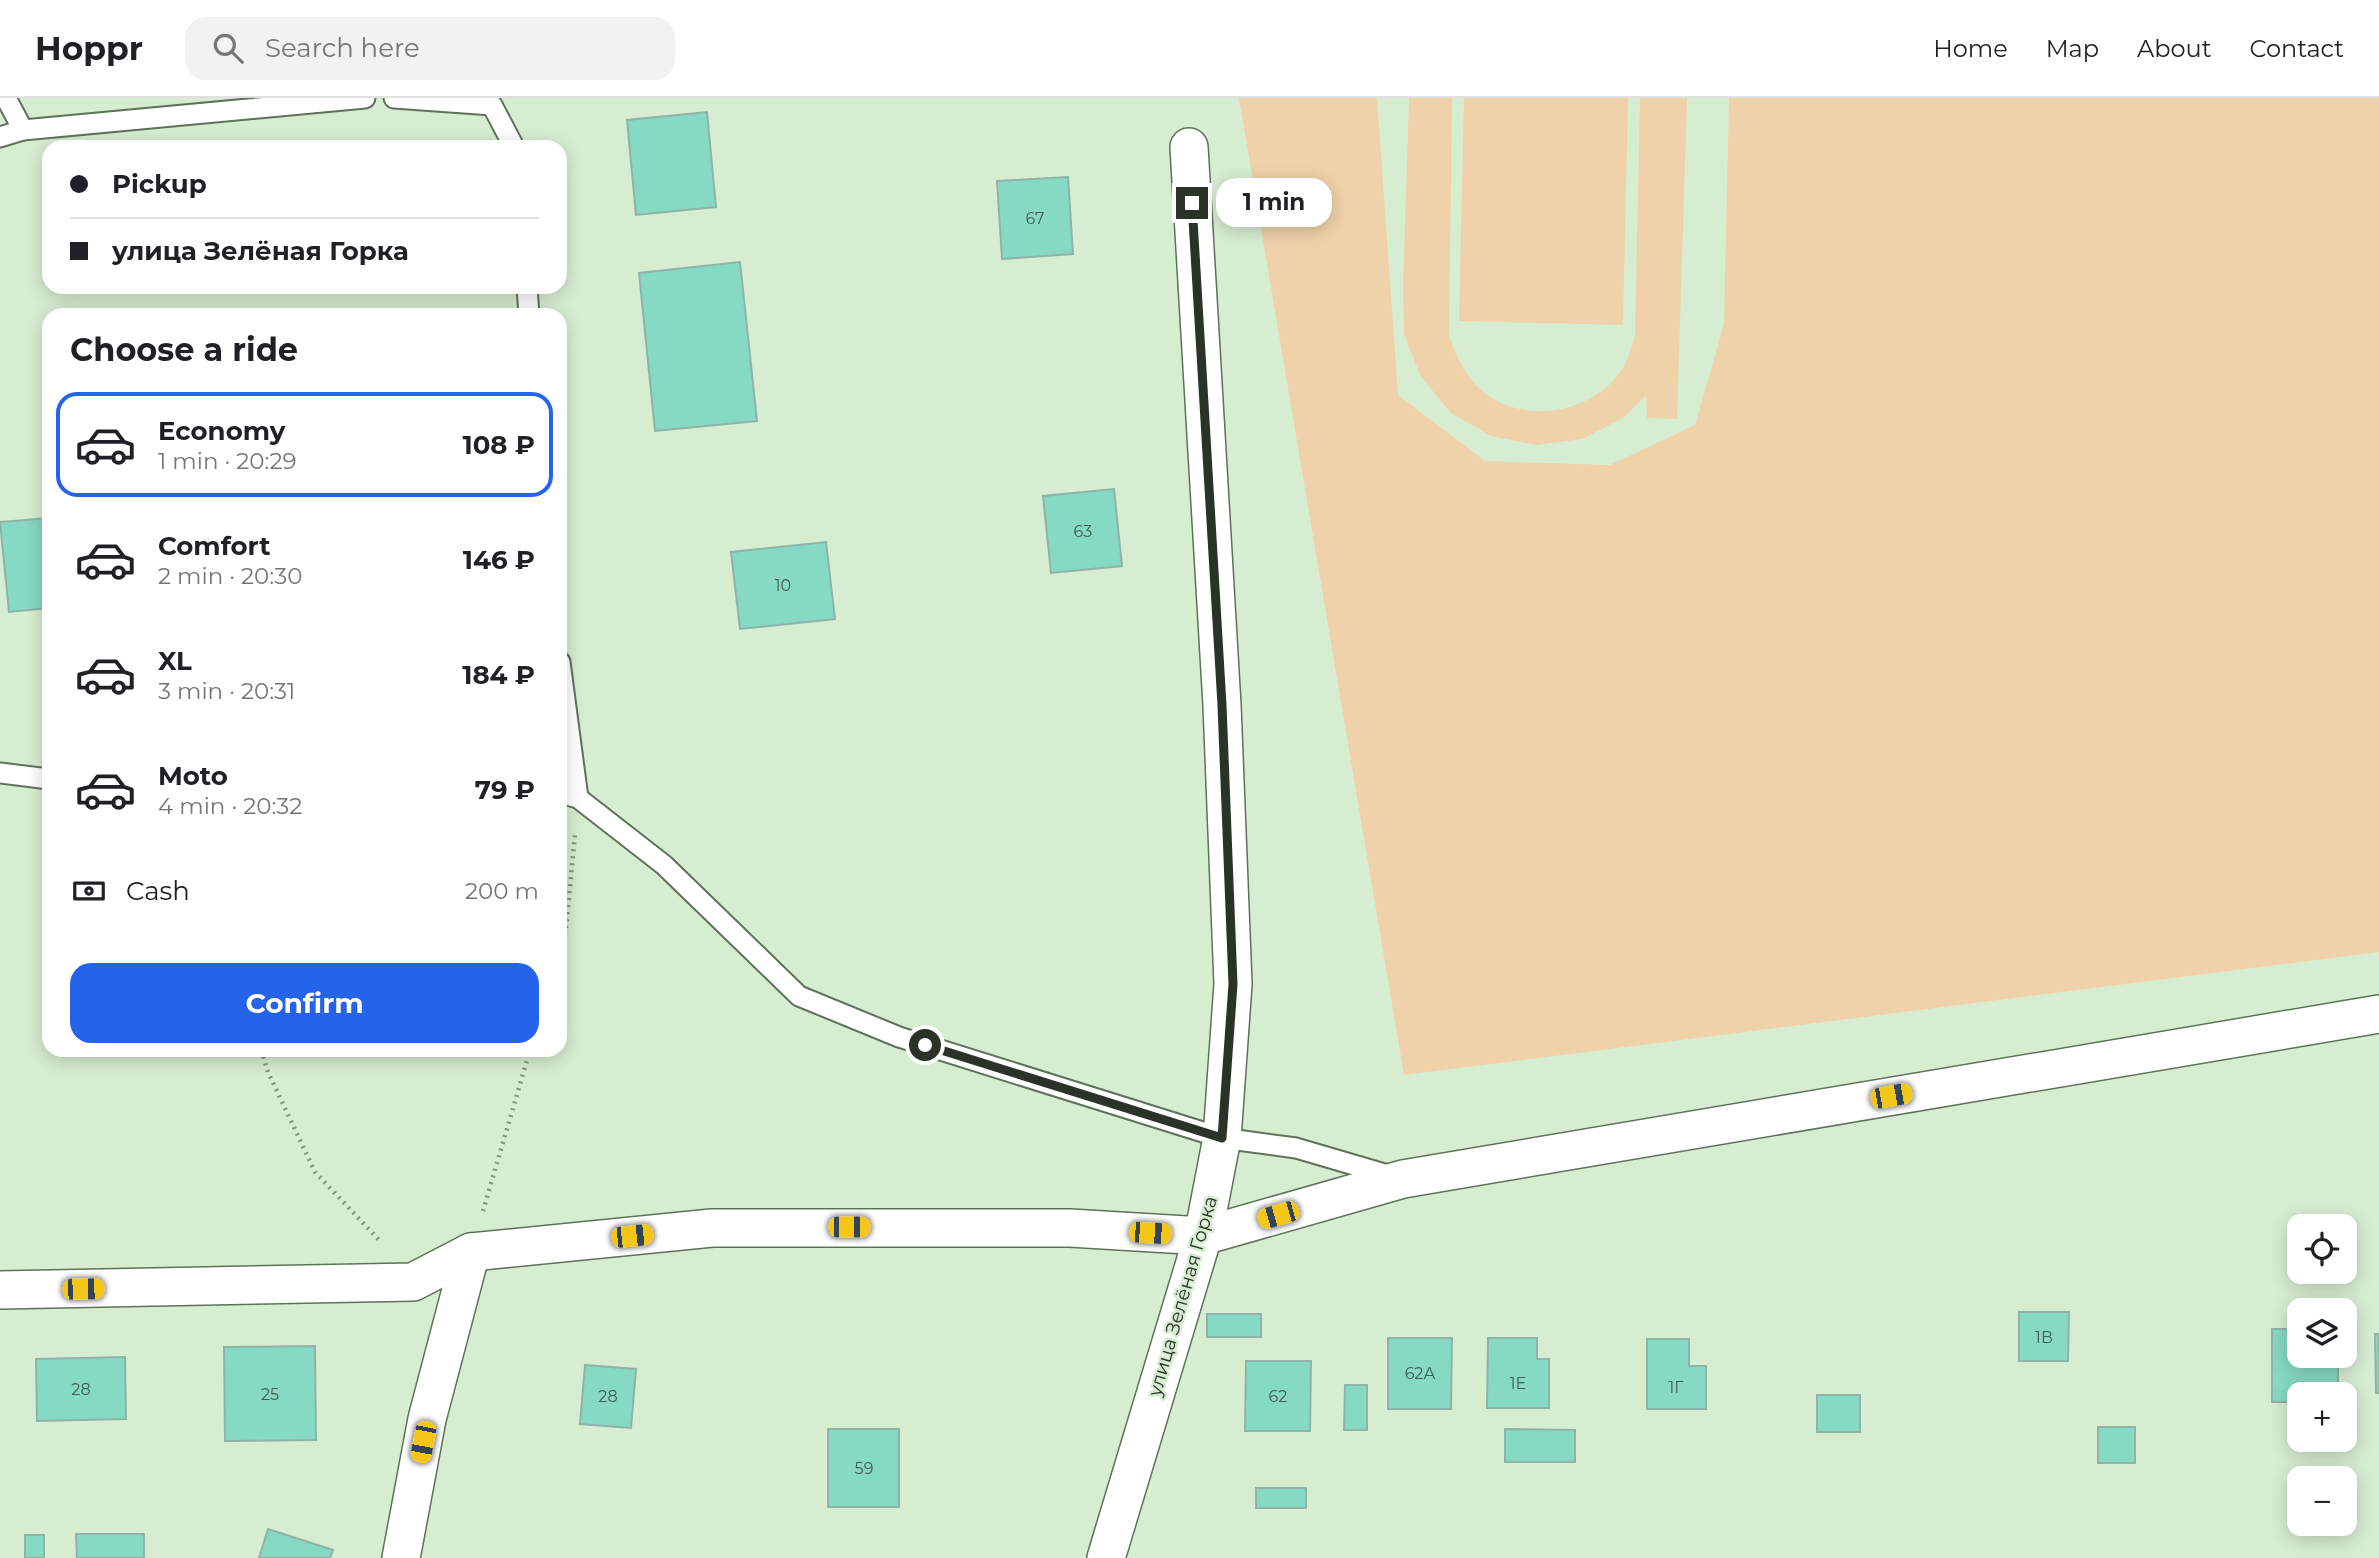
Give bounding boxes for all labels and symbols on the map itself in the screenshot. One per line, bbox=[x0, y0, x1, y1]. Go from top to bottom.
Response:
callout: 1 min bbox=[1216, 178, 1332, 228]
route end bbox=[1176, 187, 1208, 219]
house number: 67 bbox=[1025, 209, 1045, 228]
house number: 63 bbox=[1074, 522, 1092, 541]
house number: 10 bbox=[775, 576, 791, 595]
route start bbox=[909, 1029, 941, 1061]
car bbox=[1869, 1082, 1914, 1110]
street label: улица Зелёная Горка bbox=[1143, 1193, 1222, 1400]
car bbox=[1255, 1199, 1302, 1231]
car bbox=[829, 1217, 871, 1238]
car bbox=[1129, 1221, 1172, 1245]
car bbox=[611, 1223, 654, 1249]
car bbox=[62, 1278, 105, 1300]
house number: 1В bbox=[2035, 1328, 2053, 1347]
house number: 62А bbox=[1405, 1364, 1435, 1383]
house number: 1Е bbox=[1510, 1374, 1526, 1393]
house number: 1Г bbox=[1669, 1378, 1684, 1397]
house number: 28 bbox=[71, 1380, 91, 1399]
house number: 25 bbox=[261, 1385, 279, 1404]
house number: 28 bbox=[598, 1387, 618, 1406]
house number: 62 bbox=[1269, 1387, 1287, 1406]
car bbox=[409, 1419, 438, 1465]
house number: 59 bbox=[855, 1459, 873, 1478]

